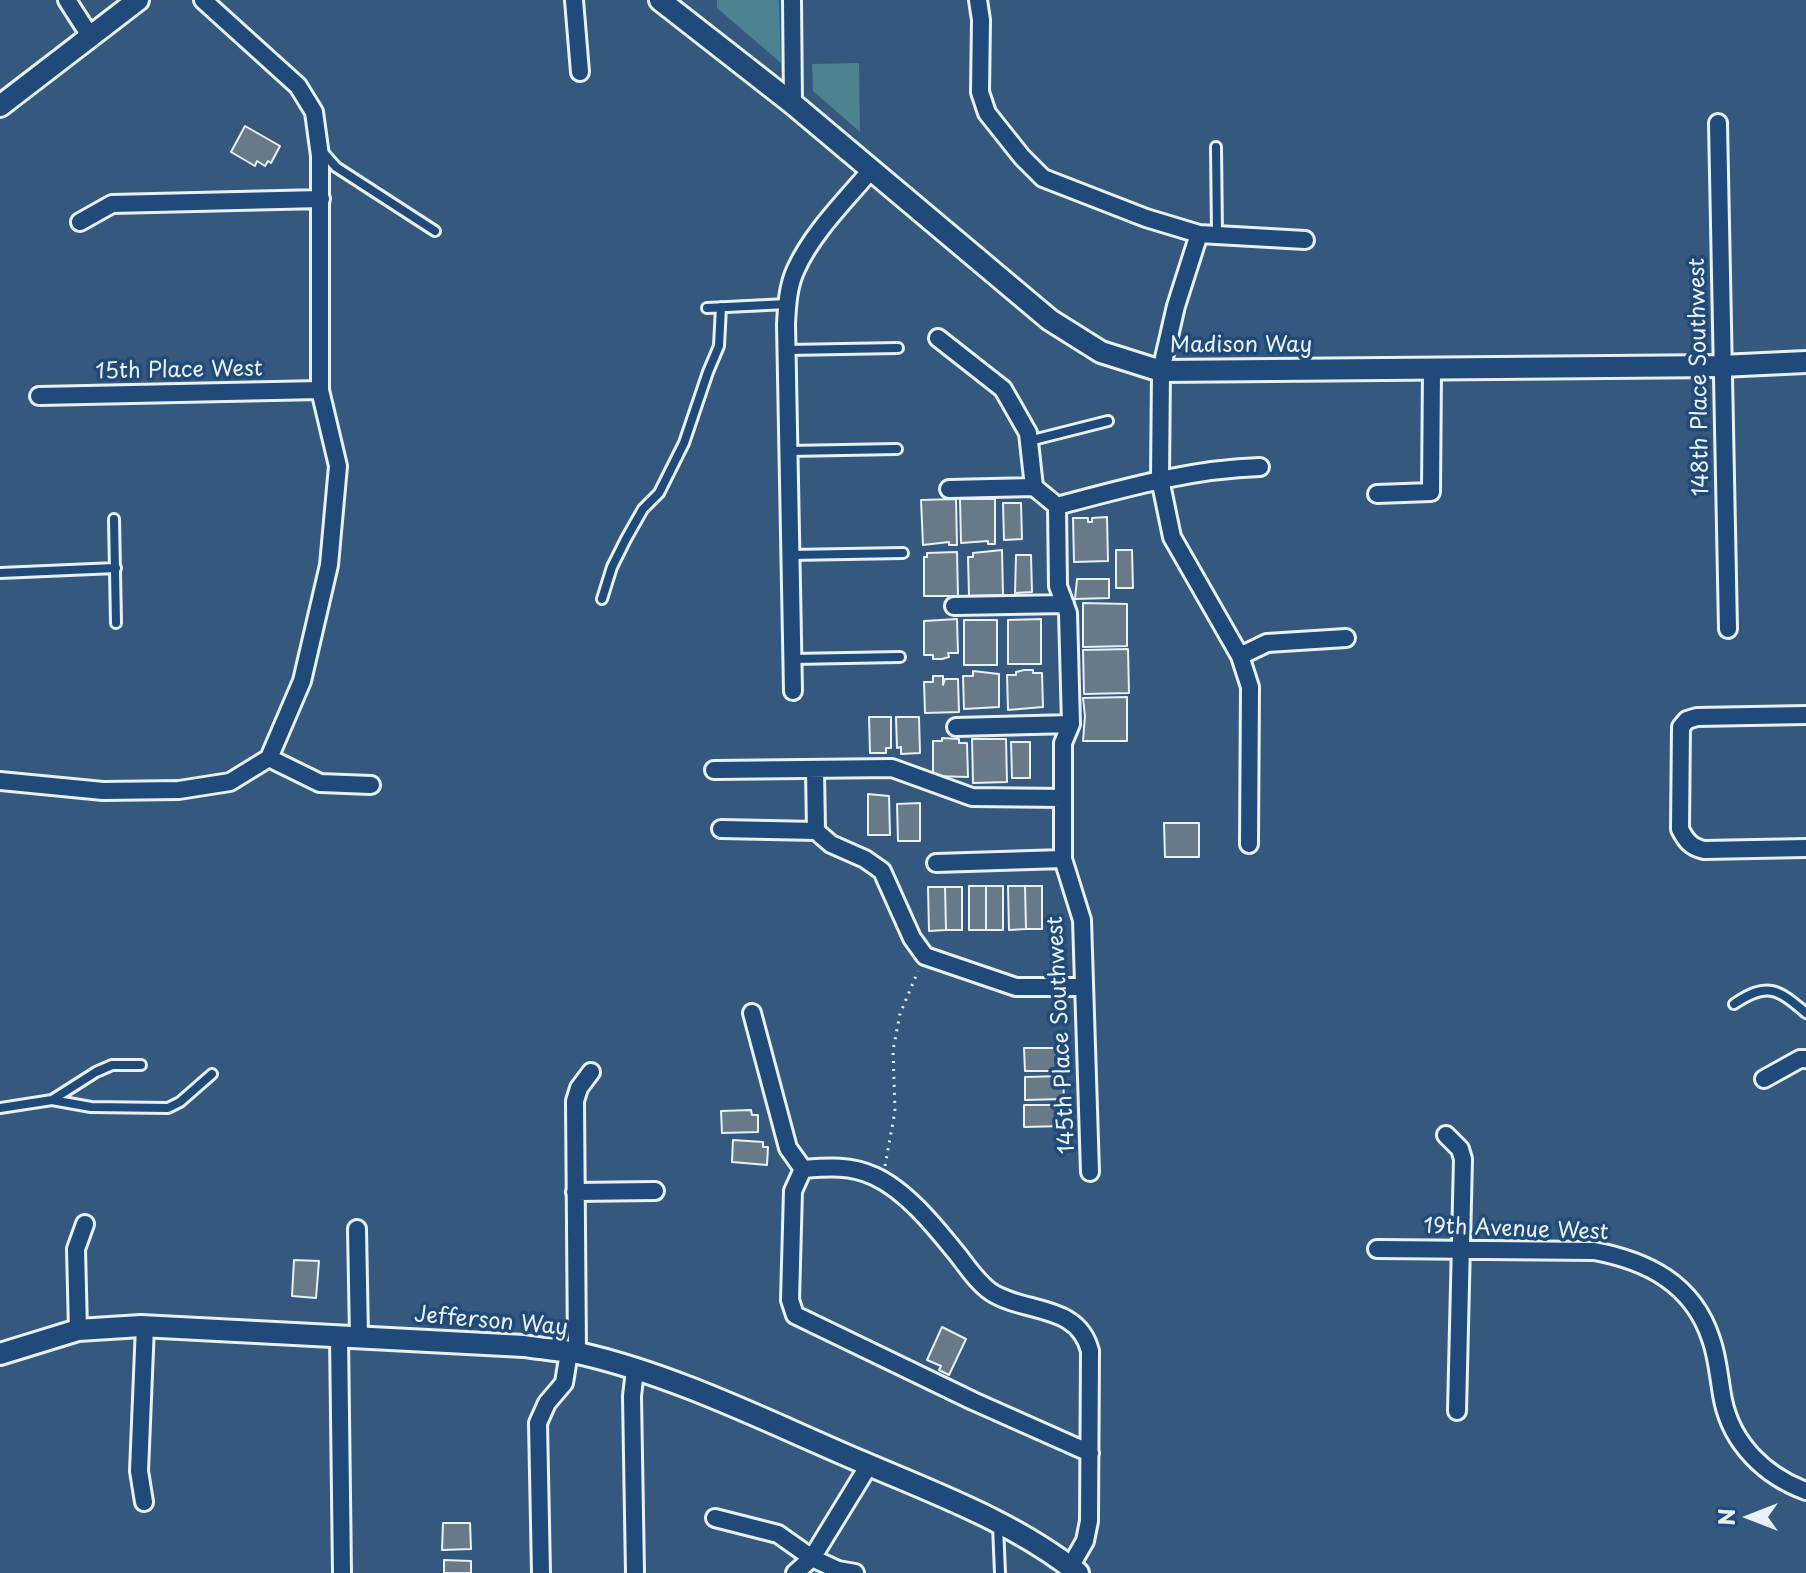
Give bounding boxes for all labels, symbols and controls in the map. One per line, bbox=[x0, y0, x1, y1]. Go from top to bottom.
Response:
street label: 148th Place Southwest bbox=[1685, 258, 1715, 496]
street label: Madison Way bbox=[1170, 333, 1312, 359]
street label: 15th Place West bbox=[95, 356, 263, 386]
street label: 145th Place Southwest bbox=[1043, 915, 1081, 1155]
street label: 19th Avenue West bbox=[1423, 1214, 1609, 1246]
street label: Jefferson Way bbox=[413, 1302, 569, 1342]
north arrow bbox=[1710, 1477, 1790, 1557]
text: N bbox=[1709, 1508, 1742, 1526]

